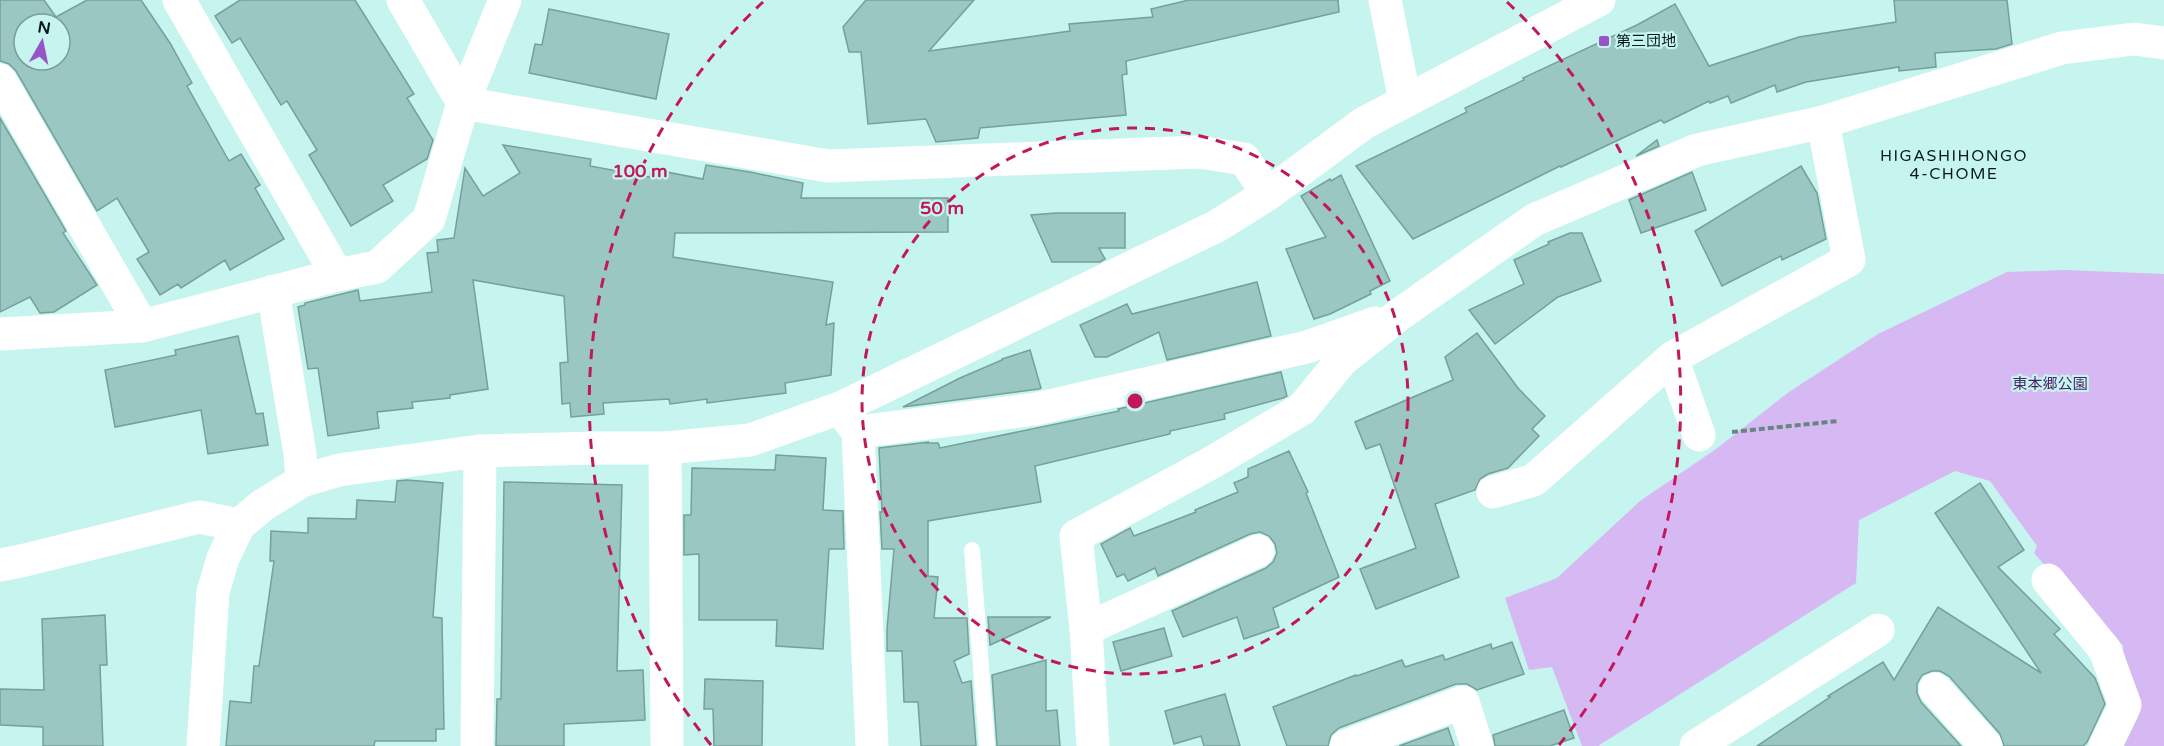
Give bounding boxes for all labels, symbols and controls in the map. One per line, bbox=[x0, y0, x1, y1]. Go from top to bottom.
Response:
north arrow bbox=[12, 12, 72, 72]
text: N bbox=[36, 17, 52, 39]
place label: 第三団地 bbox=[1616, 32, 1676, 50]
marker: 第三団地 bbox=[1597, 34, 1611, 48]
district label: HIGASHIHONGO 4-CHOME bbox=[1880, 146, 2028, 184]
text: 100 m bbox=[612, 160, 668, 182]
text: 50 m bbox=[920, 197, 964, 219]
park label: 東本郷公園 bbox=[2012, 375, 2088, 393]
centre of rings bbox=[1125, 391, 1145, 411]

